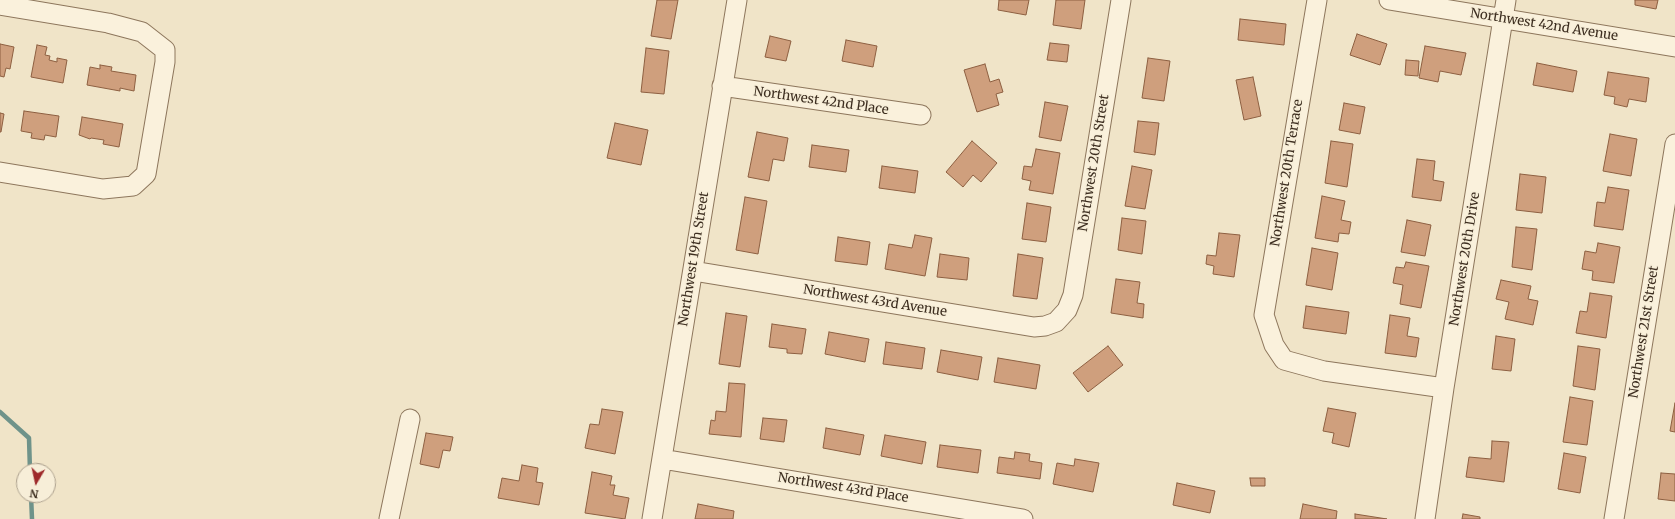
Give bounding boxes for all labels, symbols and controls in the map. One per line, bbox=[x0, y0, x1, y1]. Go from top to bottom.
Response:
street label: Northwest 42nd Avenue bbox=[1469, 6, 1619, 44]
street label: Northwest 42nd Place bbox=[753, 84, 889, 118]
street label: Northwest 20th Street bbox=[1075, 93, 1113, 233]
street label: Northwest 20th Terrace bbox=[1268, 98, 1306, 248]
street label: Northwest 19th Street bbox=[676, 191, 712, 327]
street label: Northwest 20th Drive bbox=[1447, 191, 1483, 327]
street label: Northwest 21st Street bbox=[1626, 265, 1662, 399]
street label: Northwest 43rd Avenue bbox=[802, 282, 948, 320]
north arrow bbox=[16, 463, 56, 503]
street label: Northwest 43rd Place bbox=[777, 470, 909, 506]
text: N bbox=[29, 486, 40, 501]

